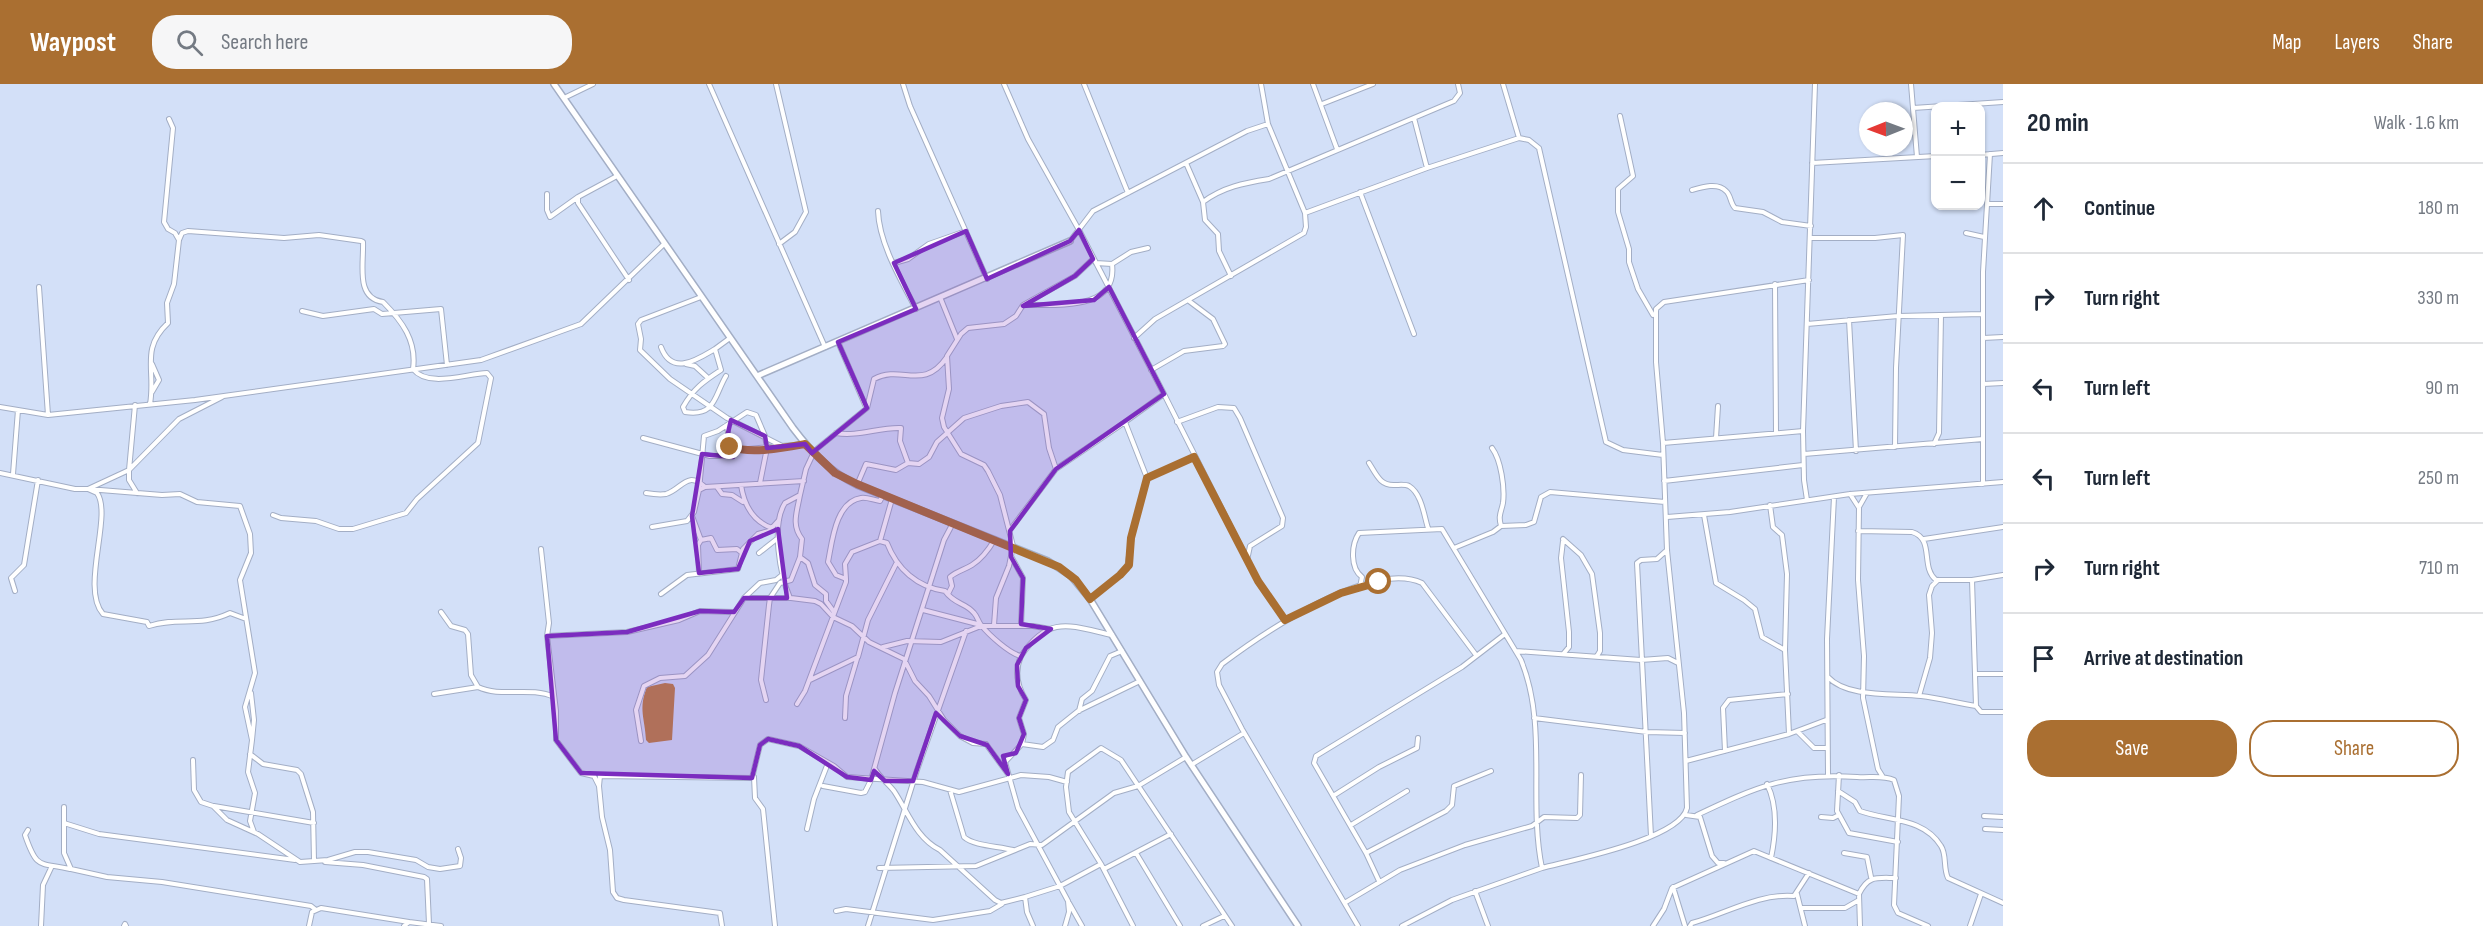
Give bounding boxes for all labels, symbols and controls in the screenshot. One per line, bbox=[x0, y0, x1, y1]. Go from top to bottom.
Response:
search box bbox=[152, 15, 572, 69]
text: Waypost bbox=[30, 26, 116, 59]
icon: search bbox=[173, 26, 206, 59]
text: Search here bbox=[221, 29, 308, 56]
text: Map bbox=[2272, 30, 2301, 55]
text: Layers bbox=[2334, 30, 2380, 55]
text: Share bbox=[2413, 30, 2453, 55]
north arrow bbox=[1859, 102, 1913, 156]
map controls bbox=[1931, 102, 1985, 210]
button: + bbox=[1931, 102, 1985, 156]
text: 20 min bbox=[2027, 108, 2089, 139]
text: Walk · 1.6 km bbox=[2374, 111, 2459, 135]
button: − bbox=[1931, 156, 1985, 210]
icon: ahead bbox=[2027, 192, 2060, 225]
text: Continue bbox=[2084, 195, 2155, 222]
text: 180 m bbox=[2418, 196, 2459, 220]
icon: right bbox=[2027, 282, 2060, 315]
text: Turn right bbox=[2084, 285, 2160, 312]
text: 330 m bbox=[2417, 286, 2459, 310]
icon: left bbox=[2027, 372, 2060, 405]
text: Turn left bbox=[2084, 375, 2150, 402]
text: 90 m bbox=[2425, 376, 2459, 400]
route end bbox=[716, 433, 742, 459]
icon: left bbox=[2027, 462, 2060, 495]
text: Turn left bbox=[2084, 465, 2150, 492]
text: 250 m bbox=[2418, 466, 2459, 490]
icon: right bbox=[2027, 552, 2060, 585]
text: Turn right bbox=[2084, 555, 2160, 582]
text: 710 m bbox=[2419, 556, 2459, 580]
route start bbox=[1365, 568, 1391, 594]
icon: arrive bbox=[2027, 642, 2060, 675]
text: Arrive at destination bbox=[2084, 645, 2243, 672]
button: Save bbox=[2027, 720, 2237, 777]
button: Share bbox=[2249, 720, 2459, 777]

